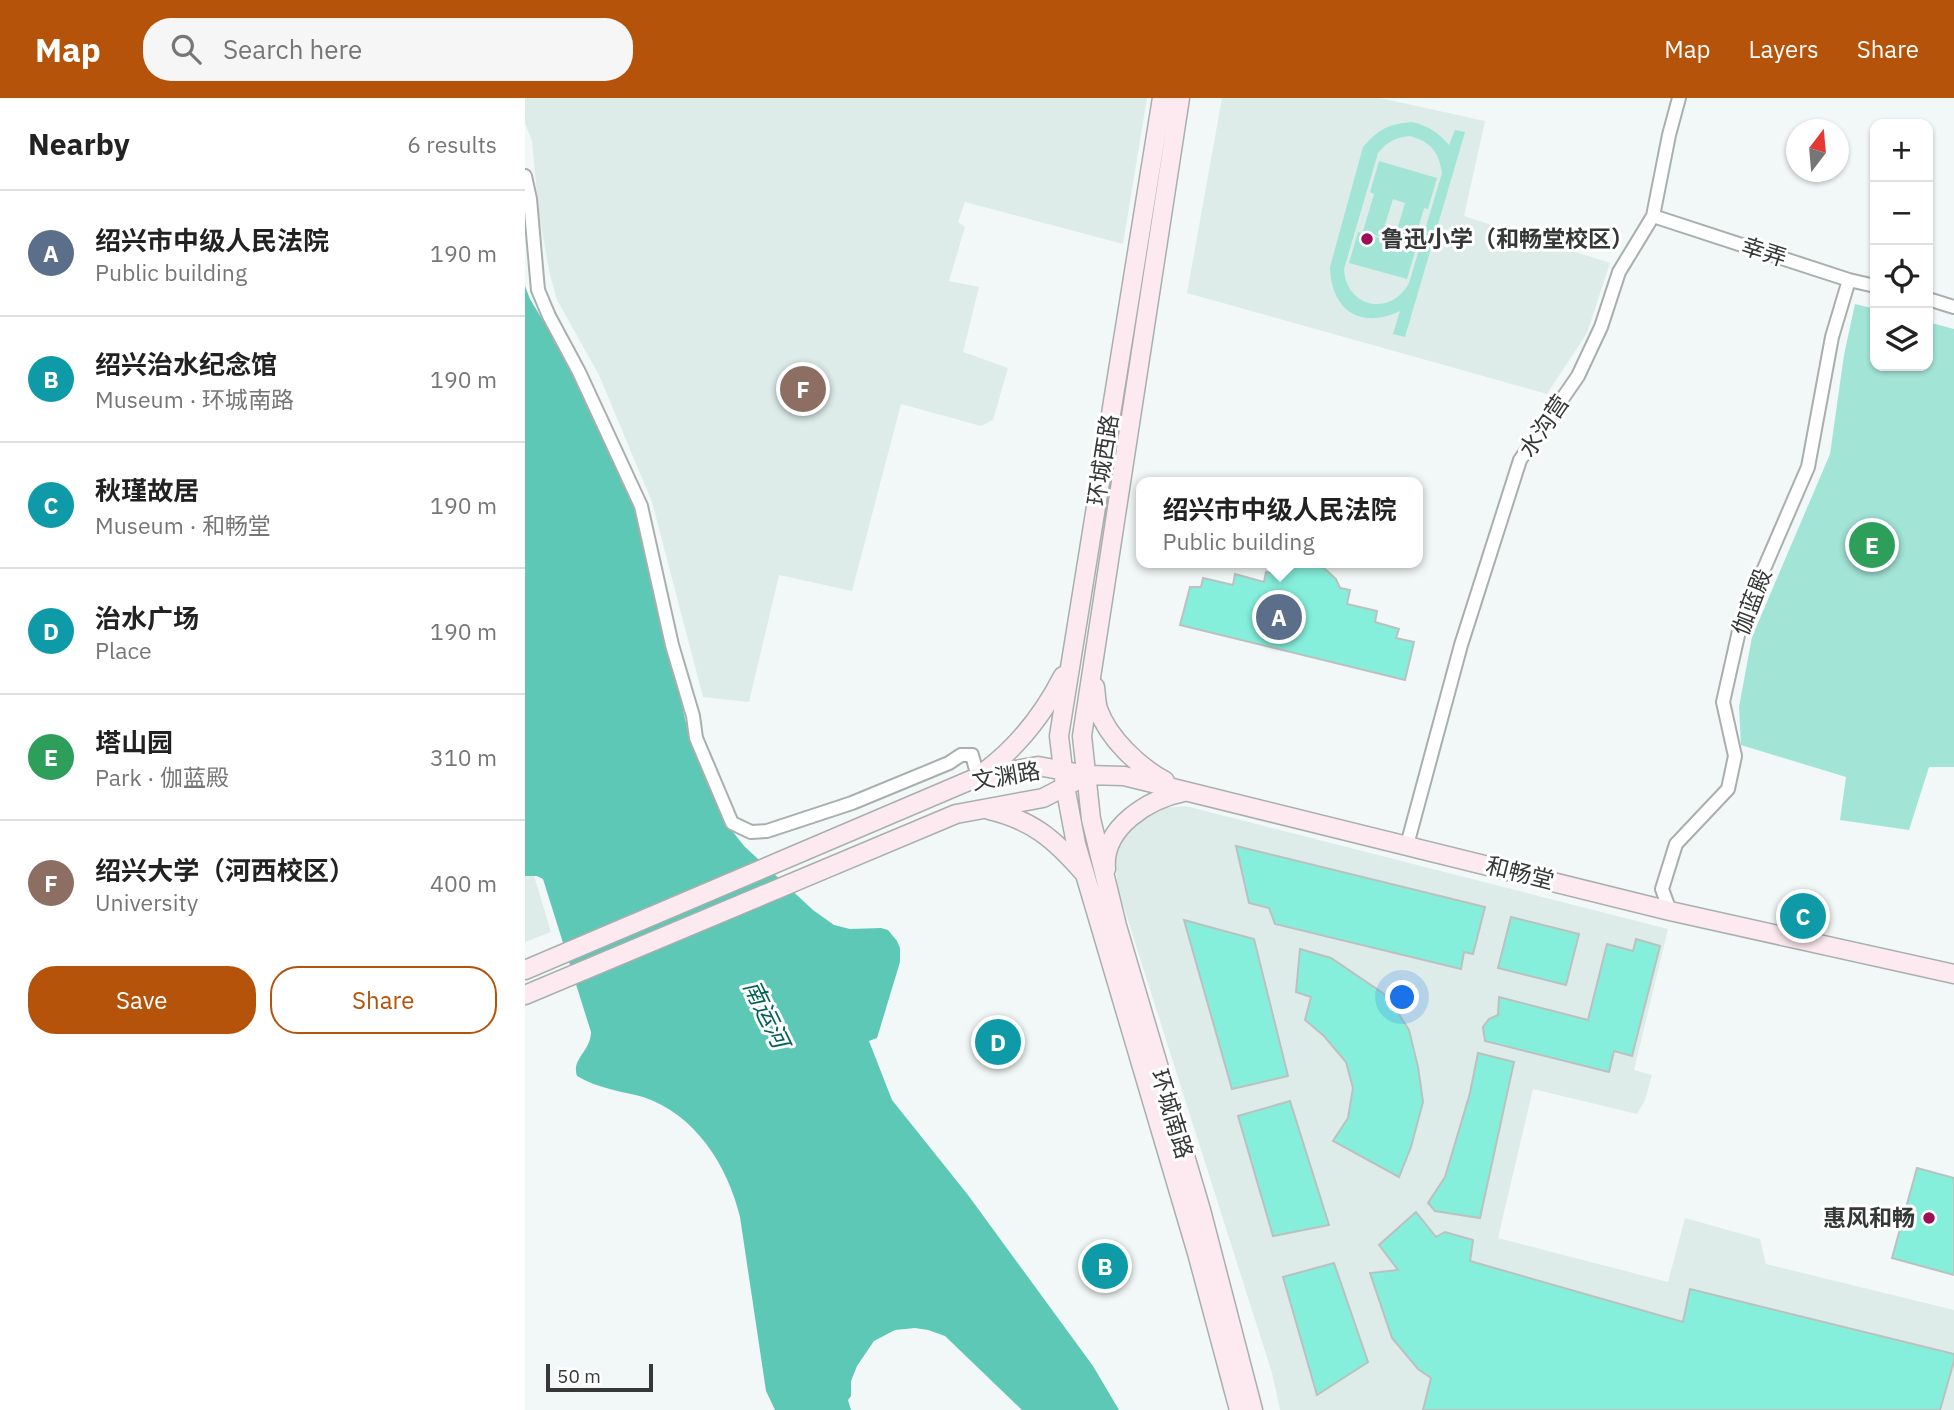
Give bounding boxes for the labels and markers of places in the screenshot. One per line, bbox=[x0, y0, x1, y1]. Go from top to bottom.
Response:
place label: 鲁迅小学（和畅堂校区） bbox=[1381, 223, 1634, 253]
marker: 鲁迅小学（和畅堂校区） bbox=[1359, 231, 1375, 247]
pin: F bbox=[780, 363, 826, 415]
pin: E bbox=[1849, 519, 1895, 571]
pin: A bbox=[1256, 591, 1302, 643]
pin: C bbox=[1780, 890, 1826, 942]
pin: D bbox=[975, 1016, 1021, 1068]
place label: 惠风和畅 bbox=[1823, 1202, 1915, 1232]
marker: 惠风和畅 bbox=[1921, 1210, 1937, 1226]
pin: B bbox=[1082, 1240, 1128, 1292]

